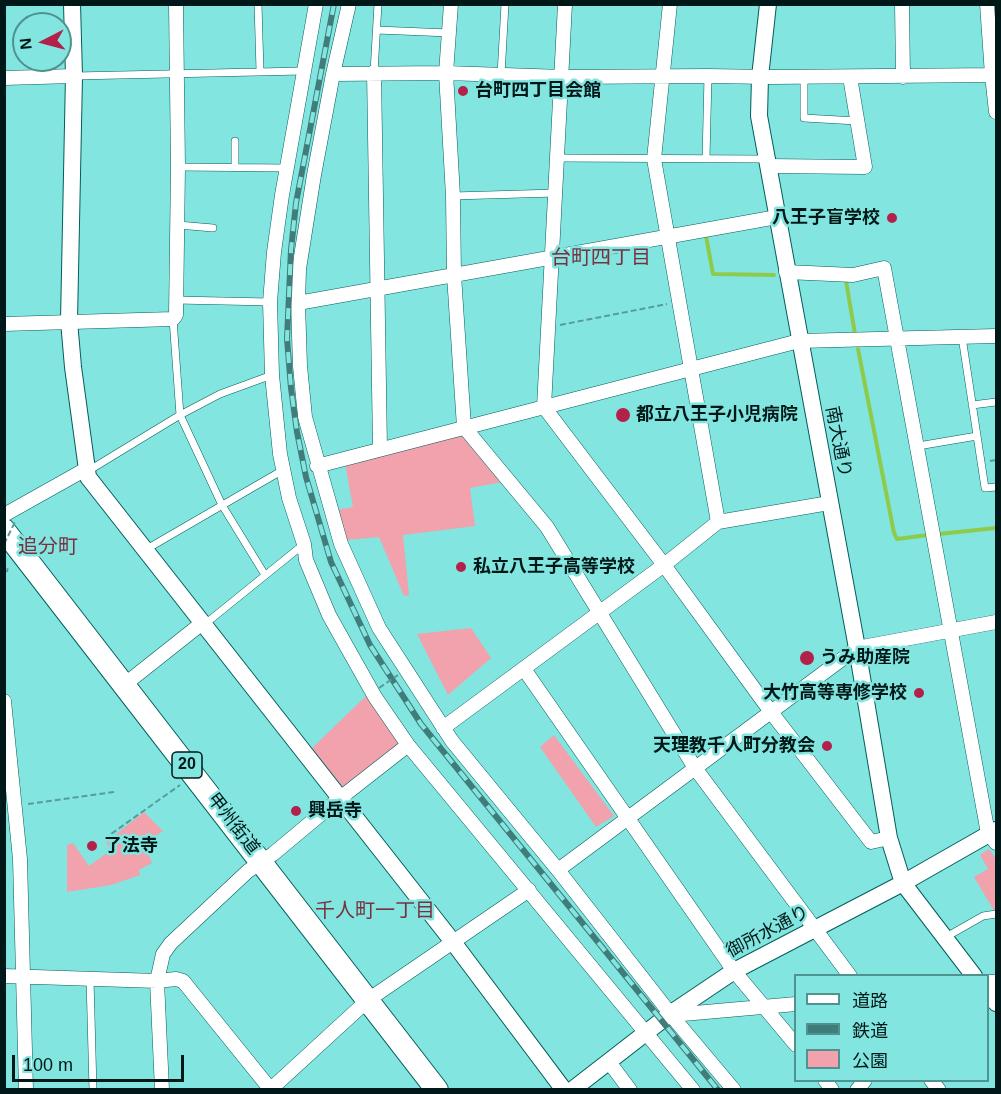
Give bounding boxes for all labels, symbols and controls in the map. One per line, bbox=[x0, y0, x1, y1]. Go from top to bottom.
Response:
north arrow bbox=[12, 12, 72, 72]
text: N bbox=[17, 37, 35, 50]
place label: 台町四丁目会館 bbox=[475, 80, 601, 102]
marker: 台町四丁目会館 bbox=[456, 84, 470, 98]
place label: 八王子盲学校 bbox=[772, 207, 880, 229]
marker: 八王子盲学校 bbox=[885, 211, 899, 225]
district label: 台町四丁目 bbox=[551, 246, 651, 270]
place label: 都立八王子小児病院 bbox=[636, 404, 798, 426]
street label: 南大通り bbox=[821, 405, 855, 479]
marker: 都立八王子小児病院 bbox=[614, 406, 632, 424]
district label: 追分町 bbox=[18, 535, 78, 559]
place label: 私立八王子高等学校 bbox=[473, 556, 635, 578]
marker: 私立八王子高等学校 bbox=[454, 560, 468, 574]
place label: うみ助産院 bbox=[820, 647, 910, 669]
marker: うみ助産院 bbox=[798, 649, 816, 667]
place label: 大竹高等専修学校 bbox=[763, 682, 907, 704]
marker: 大竹高等専修学校 bbox=[912, 686, 926, 700]
place label: 天理教千人町分教会 bbox=[653, 735, 815, 757]
marker: 天理教千人町分教会 bbox=[820, 739, 834, 753]
road number: 20 bbox=[172, 752, 202, 778]
street label: 甲州街道 bbox=[202, 789, 264, 859]
place label: 興岳寺 bbox=[308, 800, 362, 822]
marker: 興岳寺 bbox=[289, 804, 303, 818]
place label: 了法寺 bbox=[104, 835, 158, 857]
marker: 了法寺 bbox=[85, 839, 99, 853]
district label: 千人町一丁目 bbox=[315, 899, 435, 923]
street label: 御所水通り bbox=[723, 901, 813, 963]
legend bbox=[794, 974, 989, 1082]
text: 道路 bbox=[852, 991, 888, 1011]
text: 鉄道 bbox=[852, 1021, 888, 1041]
scale bar bbox=[15, 1043, 188, 1081]
text: 公園 bbox=[852, 1051, 888, 1071]
text: 100 m bbox=[23, 1055, 73, 1075]

